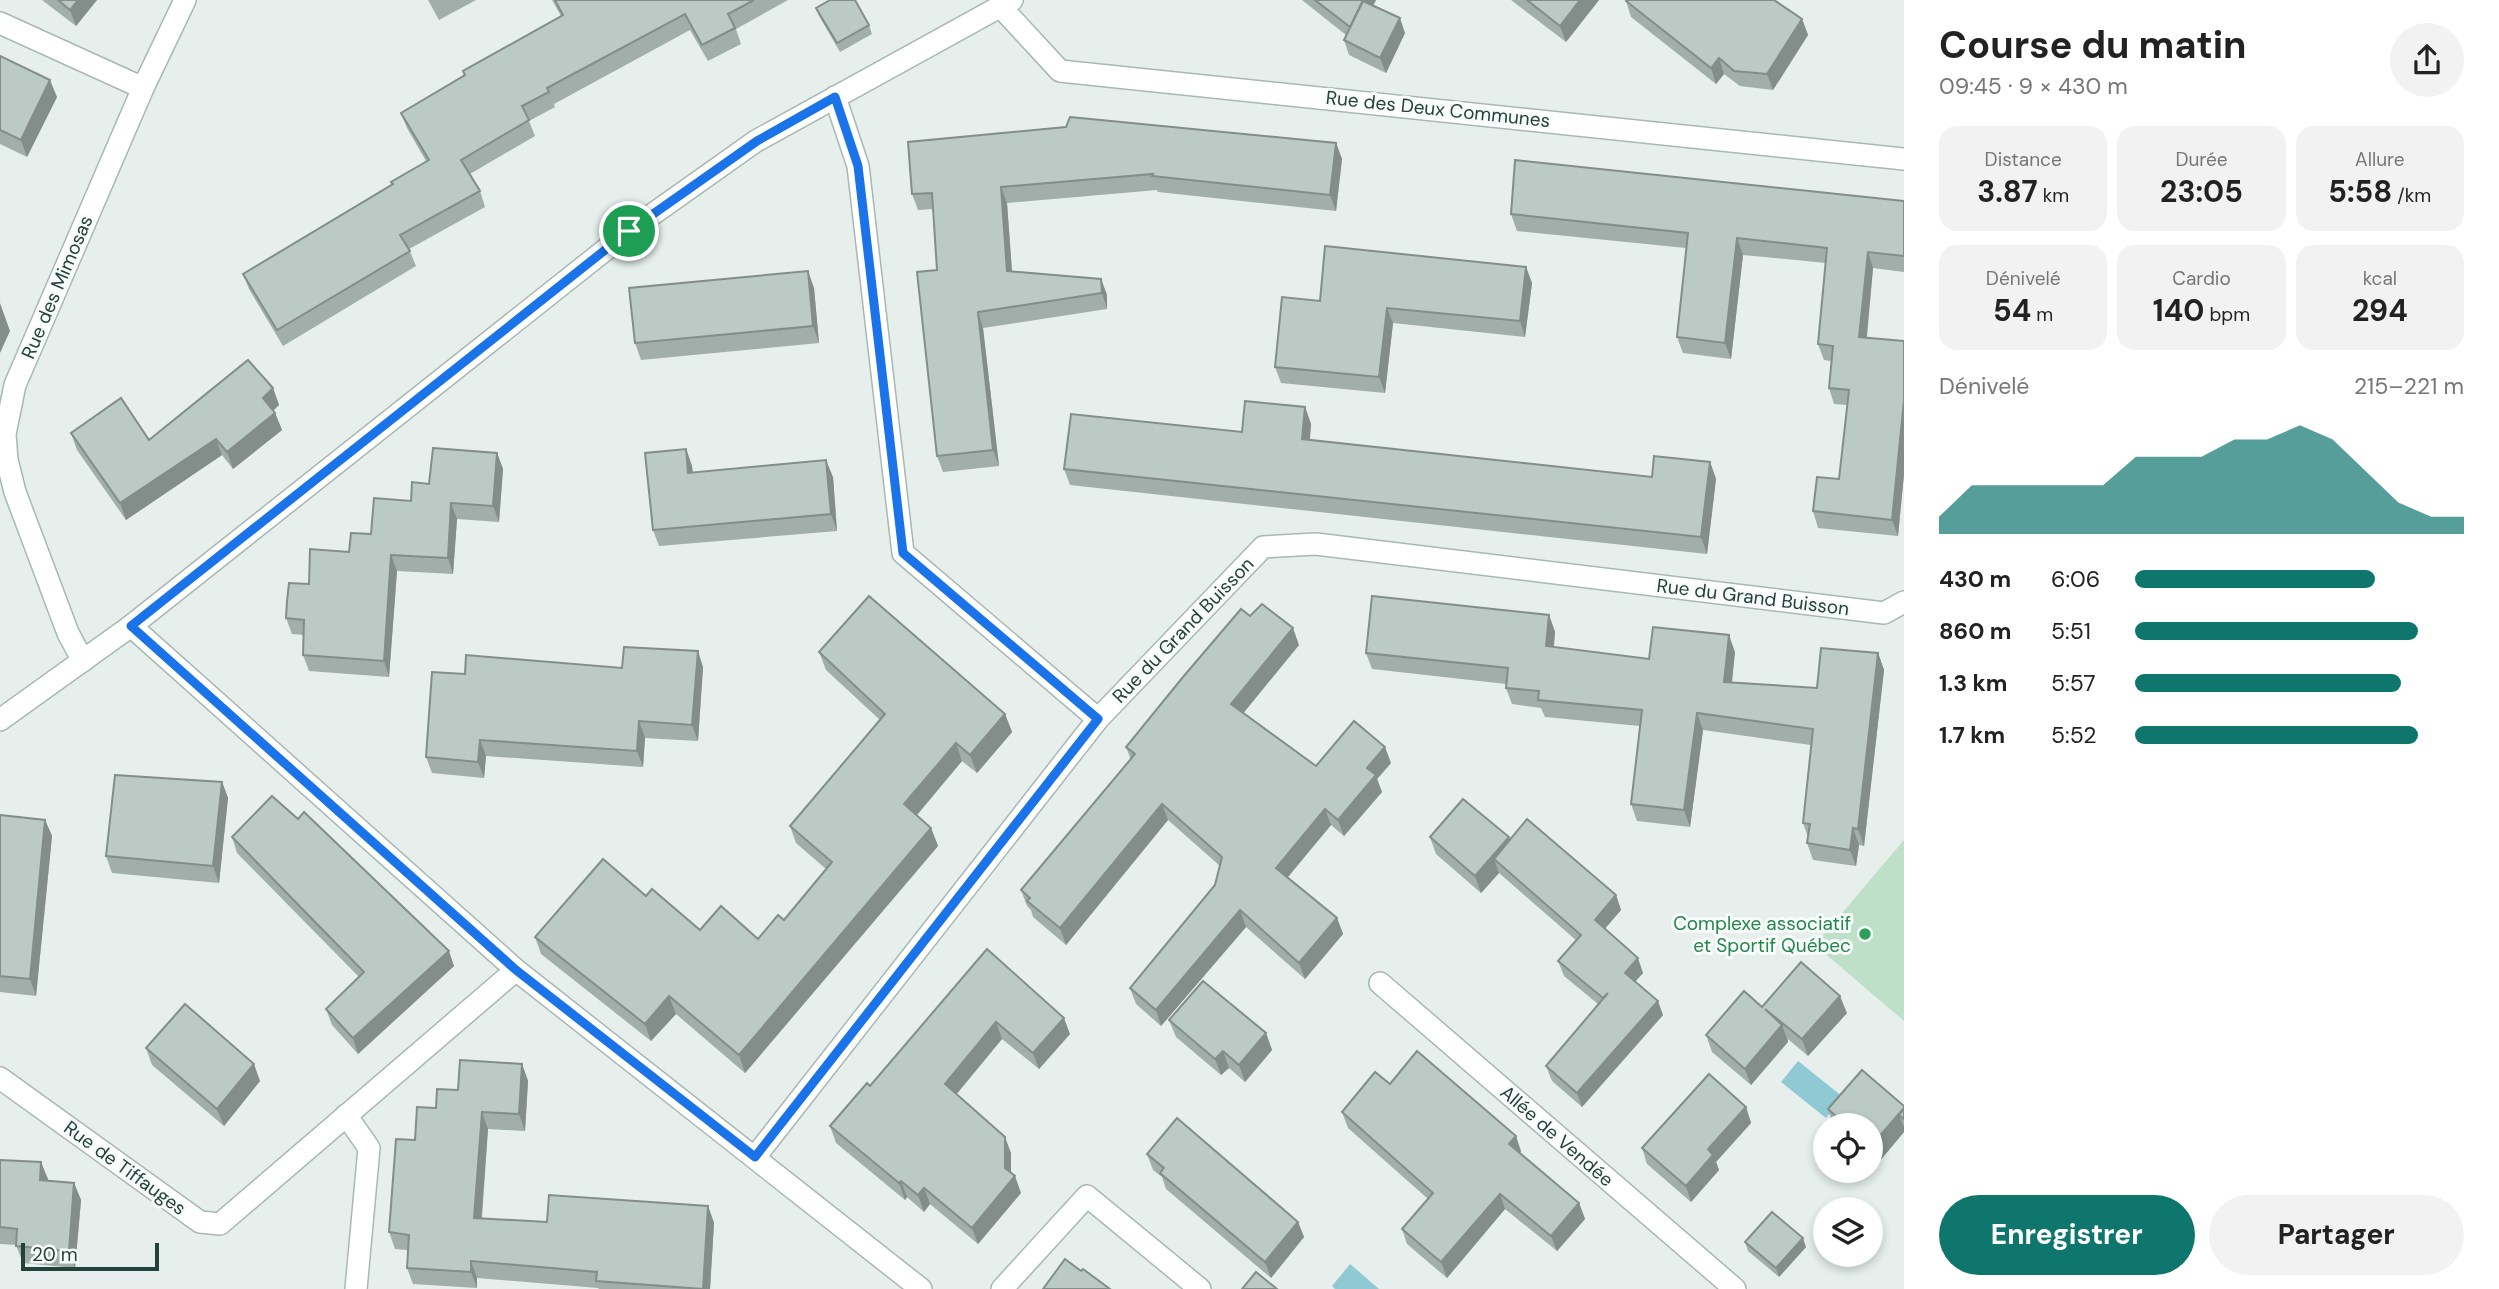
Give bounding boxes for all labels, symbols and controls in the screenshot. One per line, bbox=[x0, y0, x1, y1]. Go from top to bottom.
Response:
text: Course du matin bbox=[1939, 20, 2247, 70]
button: share bbox=[2390, 23, 2464, 97]
text: 09:45 · 9 × 430 m bbox=[1939, 71, 2128, 101]
street label: Rue des Deux Communes bbox=[1325, 85, 1551, 133]
text: Distance bbox=[1985, 147, 2062, 172]
text: Durée bbox=[2175, 147, 2228, 172]
text: Allure bbox=[2355, 147, 2405, 172]
text: 3.87 bbox=[1977, 172, 2038, 211]
text: 23:05 bbox=[2160, 172, 2243, 211]
text: 5:58 bbox=[2328, 172, 2392, 211]
text: km bbox=[2038, 183, 2069, 208]
text: /km bbox=[2392, 183, 2431, 208]
pin bbox=[599, 201, 659, 261]
street label: Rue des Mimosas bbox=[16, 211, 98, 363]
icon: arrive bbox=[610, 212, 648, 250]
text: Dénivelé bbox=[1986, 266, 2061, 291]
text: Cardio bbox=[2172, 266, 2231, 291]
text: kcal bbox=[2363, 266, 2397, 291]
text: 54 bbox=[1993, 291, 2031, 330]
text: 140 bbox=[2153, 291, 2204, 330]
text: 294 bbox=[2352, 291, 2408, 330]
text: m bbox=[2031, 302, 2053, 327]
text: bpm bbox=[2204, 302, 2250, 327]
text: Dénivelé bbox=[1939, 371, 2029, 401]
text: 215–221 m bbox=[2354, 371, 2464, 401]
street label: Rue du Grand Buisson bbox=[1107, 552, 1259, 708]
text: 430 m bbox=[1939, 564, 2011, 594]
text: 6:06 bbox=[2051, 564, 2100, 594]
street label: Rue du Grand Buisson bbox=[1655, 573, 1851, 621]
text: 860 m bbox=[1939, 616, 2011, 646]
text: 5:51 bbox=[2051, 616, 2091, 646]
text: 1.3 km bbox=[1939, 668, 2007, 698]
text: 5:57 bbox=[2051, 668, 2096, 698]
text: 1.7 km bbox=[1939, 720, 2005, 750]
text: 5:52 bbox=[2051, 720, 2097, 750]
place label: Complexe associatif et Sportif Québec bbox=[1673, 911, 1851, 958]
marker: Complexe associatif et Sportif Québec bbox=[1857, 926, 1873, 942]
street label: Allée de Vendée bbox=[1495, 1080, 1619, 1192]
map controls bbox=[1813, 1113, 1883, 1267]
button: locate bbox=[1813, 1113, 1883, 1183]
street label: Rue de Tiffauges bbox=[59, 1115, 191, 1221]
button: Enregistrer bbox=[1939, 1195, 2195, 1275]
button: Partager bbox=[2209, 1195, 2464, 1275]
button: layers bbox=[1813, 1197, 1883, 1267]
scale bar bbox=[21, 1240, 159, 1272]
text: 20 m bbox=[32, 1242, 78, 1267]

